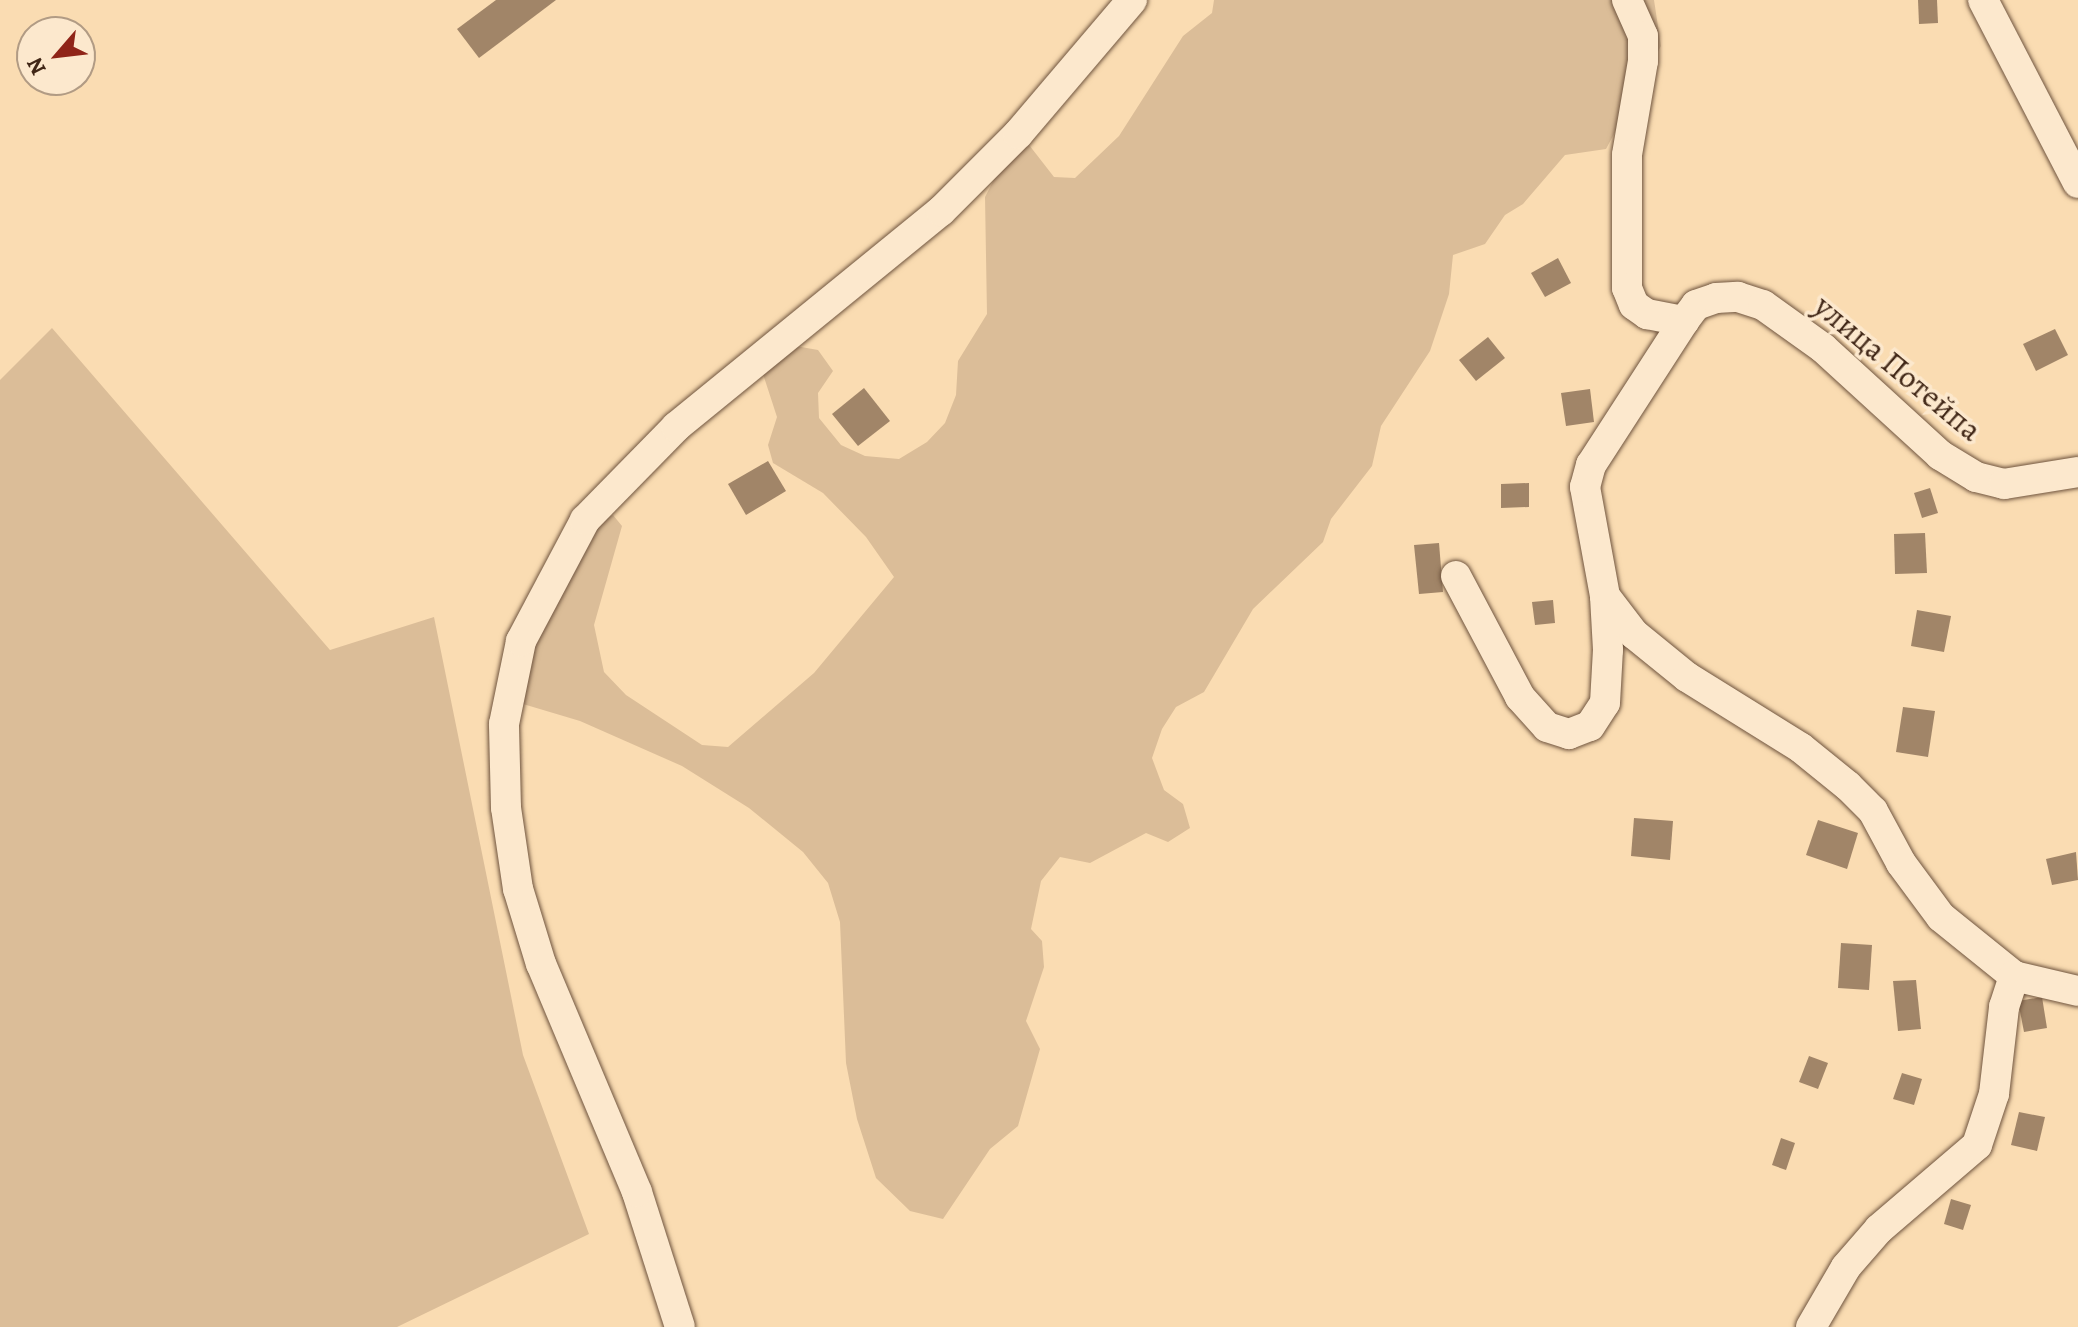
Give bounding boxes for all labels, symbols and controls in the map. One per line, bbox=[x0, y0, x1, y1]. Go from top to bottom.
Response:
north arrow bbox=[16, 16, 96, 96]
text: N bbox=[20, 52, 54, 80]
street label: улица Потейпа bbox=[1806, 287, 1990, 449]

